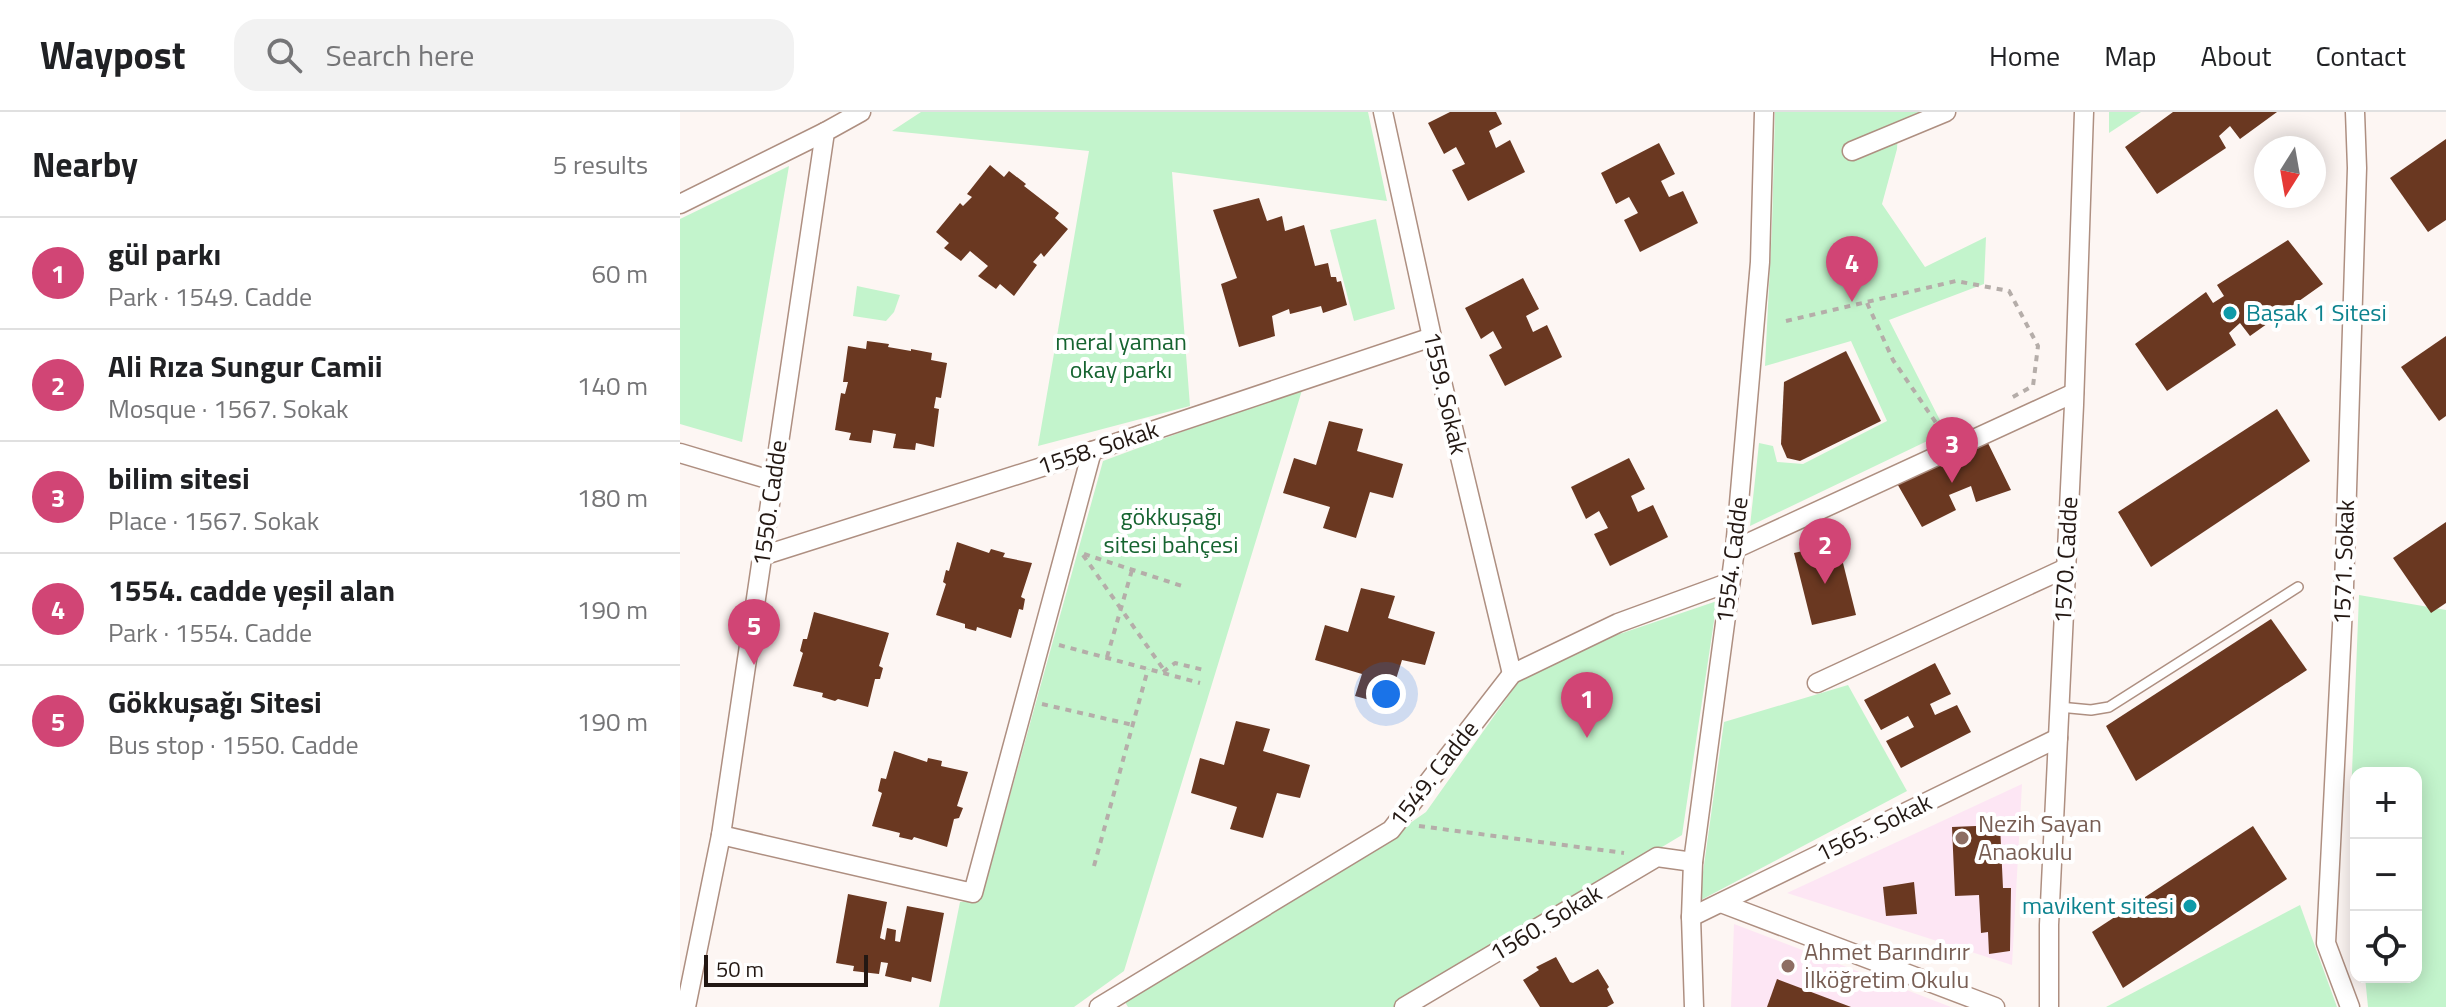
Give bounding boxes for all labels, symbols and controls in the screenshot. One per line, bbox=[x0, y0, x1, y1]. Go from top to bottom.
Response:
search box bbox=[234, 19, 794, 91]
text: Waypost bbox=[40, 26, 186, 84]
text: Search here bbox=[326, 32, 474, 78]
icon: search bbox=[262, 33, 306, 77]
text: Home bbox=[1989, 34, 2060, 77]
text: Map bbox=[2104, 34, 2157, 77]
text: About bbox=[2201, 34, 2271, 77]
text: Contact bbox=[2315, 34, 2406, 77]
north arrow bbox=[2254, 136, 2326, 208]
text: Nearby bbox=[32, 138, 138, 190]
text: 5 results bbox=[553, 145, 648, 184]
text: gül parkı bbox=[108, 231, 221, 277]
pin: 4 bbox=[1826, 236, 1878, 302]
text: 1 bbox=[51, 254, 65, 293]
text: 60 m bbox=[591, 254, 648, 293]
text: Park · 1549. Cadde bbox=[108, 277, 312, 316]
place label: Başak 1 Sitesi bbox=[2246, 294, 2387, 330]
marker: Başak 1 Sitesi bbox=[2221, 304, 2239, 322]
park label: meral yaman okay parkı bbox=[1055, 323, 1187, 387]
street label: 1559. Sokak bbox=[1414, 328, 1478, 458]
text: Ali Rıza Sungur Camii bbox=[108, 343, 383, 389]
text: 2 bbox=[51, 366, 65, 405]
text: 140 m bbox=[577, 366, 648, 405]
text: Mosque · 1567. Sokak bbox=[108, 389, 348, 428]
street label: 1558. Sokak bbox=[1033, 410, 1163, 483]
pin: 3 bbox=[1926, 417, 1978, 483]
street label: 1550. Cadde bbox=[742, 438, 796, 568]
text: bilim sitesi bbox=[108, 455, 250, 501]
text: 3 bbox=[51, 478, 65, 517]
text: 180 m bbox=[577, 478, 648, 517]
street label: 1554. Cadde bbox=[1705, 495, 1757, 625]
street label: 1570. Cadde bbox=[2044, 496, 2086, 624]
park label: gökkuşağı sitesi bahçesi bbox=[1103, 498, 1239, 562]
street label: 1571. Sokak bbox=[2323, 498, 2363, 625]
text: Place · 1567. Sokak bbox=[108, 501, 319, 540]
pin: 2 bbox=[1799, 518, 1851, 584]
text: 1554. cadde yeşil alan bbox=[108, 567, 395, 613]
text: 4 bbox=[51, 590, 65, 629]
text: 190 m bbox=[577, 590, 648, 629]
pin: 5 bbox=[728, 599, 780, 665]
text: Park · 1554. Cadde bbox=[108, 613, 312, 652]
pin: 1 bbox=[1561, 672, 1613, 738]
your location bbox=[1366, 674, 1406, 714]
text: Gökkuşağı Sitesi bbox=[108, 679, 322, 725]
text: 5 bbox=[51, 702, 65, 741]
text: 190 m bbox=[577, 702, 648, 741]
street label: 1549. Cadde bbox=[1380, 712, 1486, 834]
text: Bus stop · 1550. Cadde bbox=[108, 725, 359, 764]
map controls bbox=[2350, 767, 2422, 983]
button: + bbox=[2350, 767, 2422, 839]
street label: 1565. Sokak bbox=[1810, 783, 1938, 871]
place label: Nezih Sayan Anaokulu bbox=[1978, 805, 2102, 869]
marker: Nezih Sayan Anaokulu bbox=[1953, 829, 1971, 847]
button: − bbox=[2350, 839, 2422, 911]
street label: 1560. Sokak bbox=[1483, 874, 1609, 970]
place label: mavikent sitesi bbox=[2022, 887, 2174, 923]
marker: mavikent sitesi bbox=[2181, 897, 2199, 915]
button: locate bbox=[2350, 911, 2422, 983]
place label: Ahmet Barındırır İlköğretim Okulu bbox=[1804, 933, 1970, 997]
scale bar bbox=[704, 951, 868, 987]
text: 50 m bbox=[716, 952, 764, 986]
marker: Ahmet Barındırır İlköğretim Okulu bbox=[1779, 957, 1797, 975]

